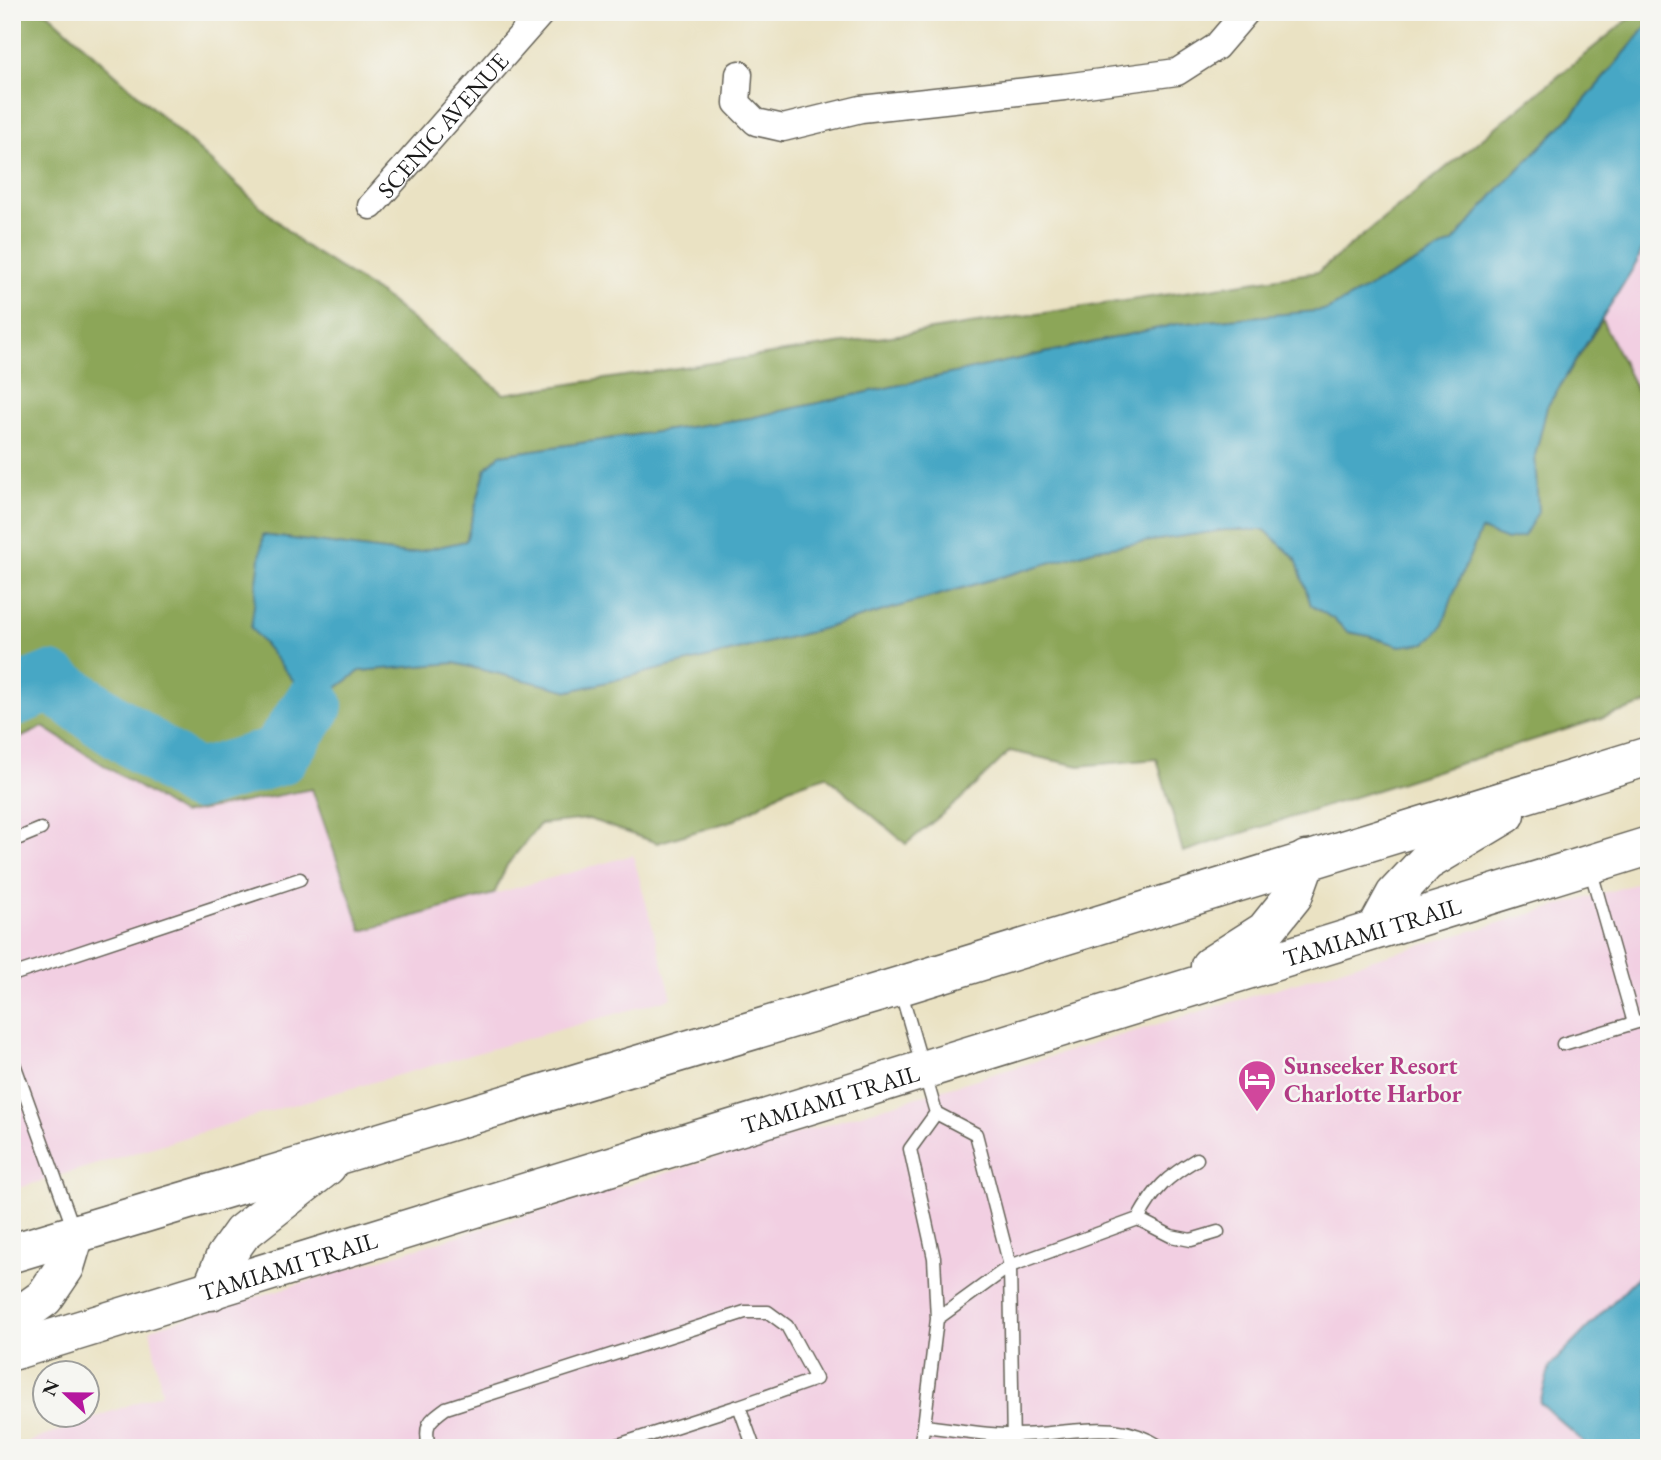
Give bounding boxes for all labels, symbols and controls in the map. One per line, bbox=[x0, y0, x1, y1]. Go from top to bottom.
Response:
street label: SCENIC AVENUE bbox=[370, 46, 515, 204]
street label: TAMIAMI TRAIL bbox=[1279, 889, 1465, 974]
place label: Sunseeker Resort Charlotte Harbor bbox=[1284, 1050, 1462, 1109]
street label: TAMIAMI TRAIL bbox=[737, 1057, 923, 1141]
hotel icon: Sunseeker Resort Charlotte Harbor bbox=[1236, 1058, 1278, 1113]
street label: TAMIAMI TRAIL bbox=[195, 1224, 381, 1308]
north arrow bbox=[32, 1358, 102, 1428]
text: N bbox=[36, 1375, 65, 1400]

